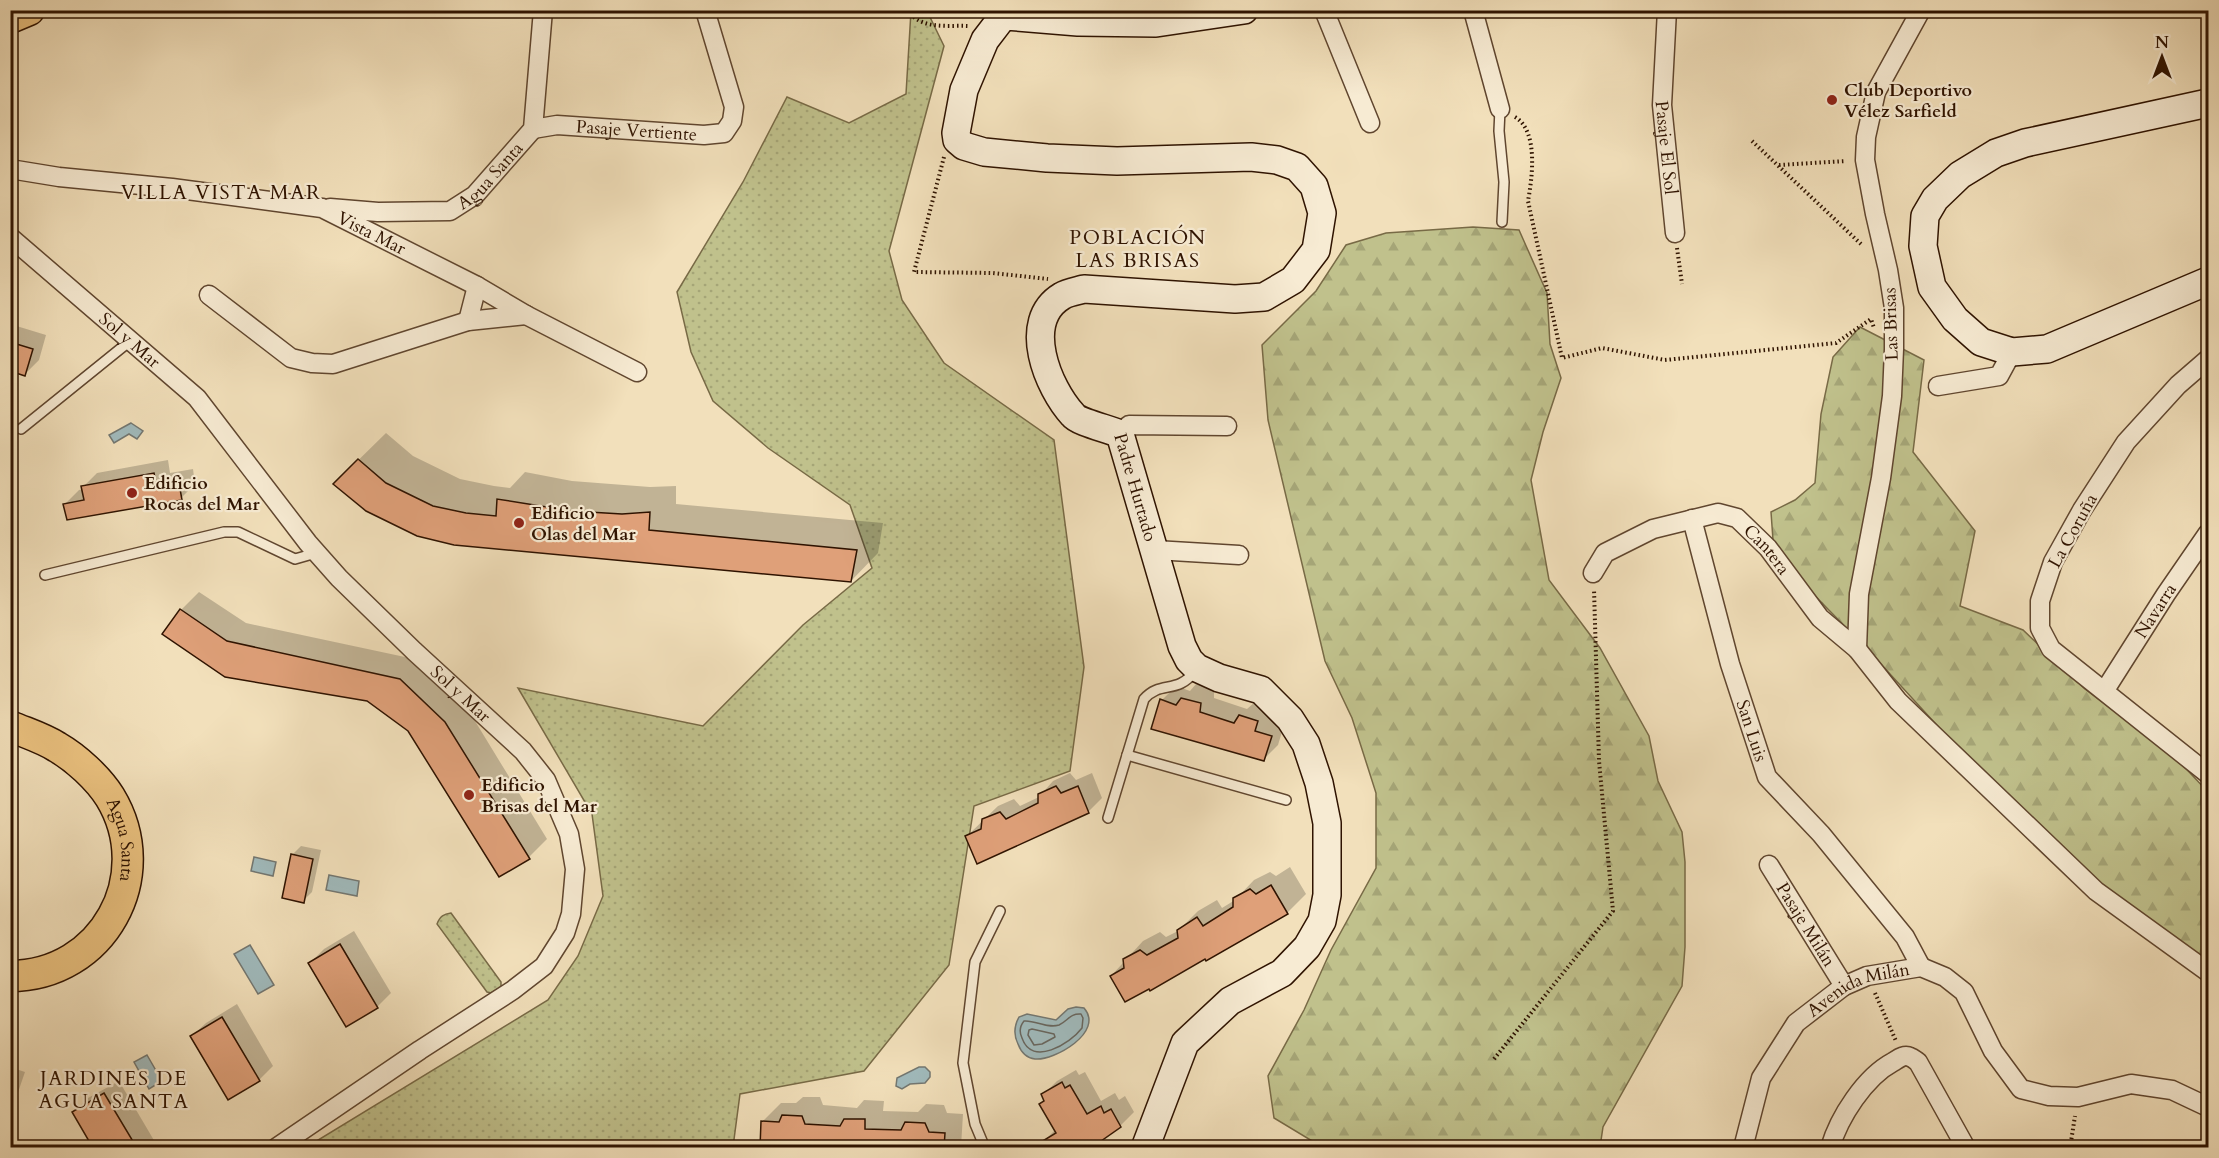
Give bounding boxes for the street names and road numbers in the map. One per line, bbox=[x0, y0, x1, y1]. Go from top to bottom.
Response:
street label: Pasaje El Sol bbox=[1649, 99, 1684, 196]
street label: Pasaje Vertiente bbox=[575, 114, 698, 147]
street label: Agua Santa bbox=[452, 136, 529, 216]
street label: Vista Mar bbox=[333, 205, 411, 261]
street label: Las Brisas bbox=[1877, 287, 1905, 361]
street label: Sol y Mar bbox=[94, 307, 166, 374]
street label: Padre Hurtado bbox=[1108, 430, 1163, 545]
street label: La Coruña bbox=[2042, 489, 2104, 573]
street label: Cantera bbox=[1738, 518, 1796, 580]
street label: Navarra bbox=[2129, 578, 2183, 643]
street label: Sol y Mar bbox=[425, 660, 497, 728]
street label: San Luis bbox=[1730, 696, 1774, 765]
street label: Agua Santa bbox=[100, 793, 140, 884]
street label: Pasaje Milán bbox=[1770, 878, 1842, 972]
street label: Avenida Milán bbox=[1801, 956, 1912, 1023]

